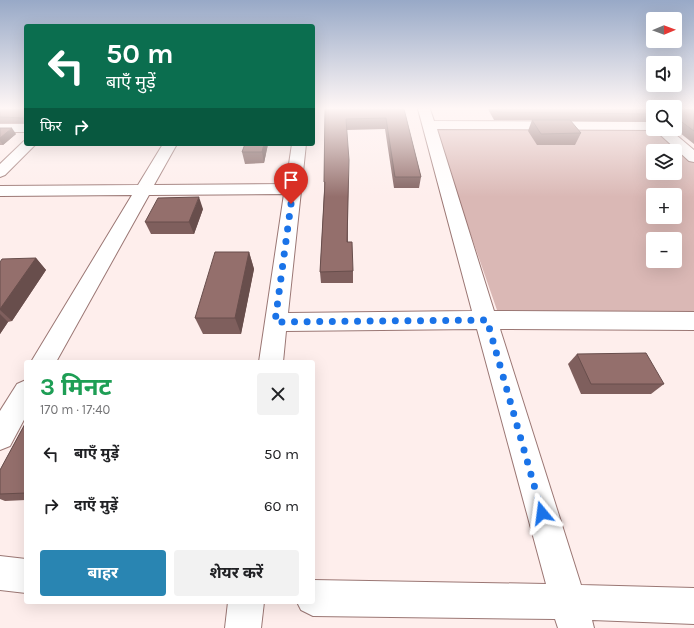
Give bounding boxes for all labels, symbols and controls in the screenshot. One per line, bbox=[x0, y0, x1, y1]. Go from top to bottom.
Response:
north arrow bbox=[646, 12, 682, 48]
map controls bbox=[646, 12, 682, 268]
text: 50 m bbox=[106, 37, 174, 70]
icon: left bbox=[40, 40, 92, 92]
button: sound bbox=[646, 56, 682, 92]
text: बाएँ मुड़ें bbox=[106, 71, 156, 93]
button: search bbox=[646, 100, 682, 136]
icon: right bbox=[70, 116, 92, 138]
text: फिर bbox=[40, 117, 62, 135]
button: layers bbox=[646, 144, 682, 180]
pin bbox=[274, 163, 308, 204]
icon: arrive bbox=[280, 169, 302, 191]
button: + bbox=[646, 188, 682, 224]
button: − bbox=[646, 232, 682, 268]
text: 3 मिनट bbox=[40, 373, 111, 401]
button: close bbox=[257, 373, 299, 415]
text: 170 m · 17:40 bbox=[40, 402, 110, 417]
icon: left bbox=[40, 443, 62, 465]
text: बाएँ मुड़ें bbox=[74, 444, 119, 462]
text: 50 m bbox=[264, 445, 299, 463]
position arrow bbox=[521, 492, 563, 534]
icon: right bbox=[40, 495, 62, 517]
text: दाएँ मुड़ें bbox=[74, 496, 118, 514]
text: 60 m bbox=[264, 497, 299, 515]
button: बाहर bbox=[40, 550, 166, 596]
button: शेयर करें bbox=[174, 550, 299, 596]

